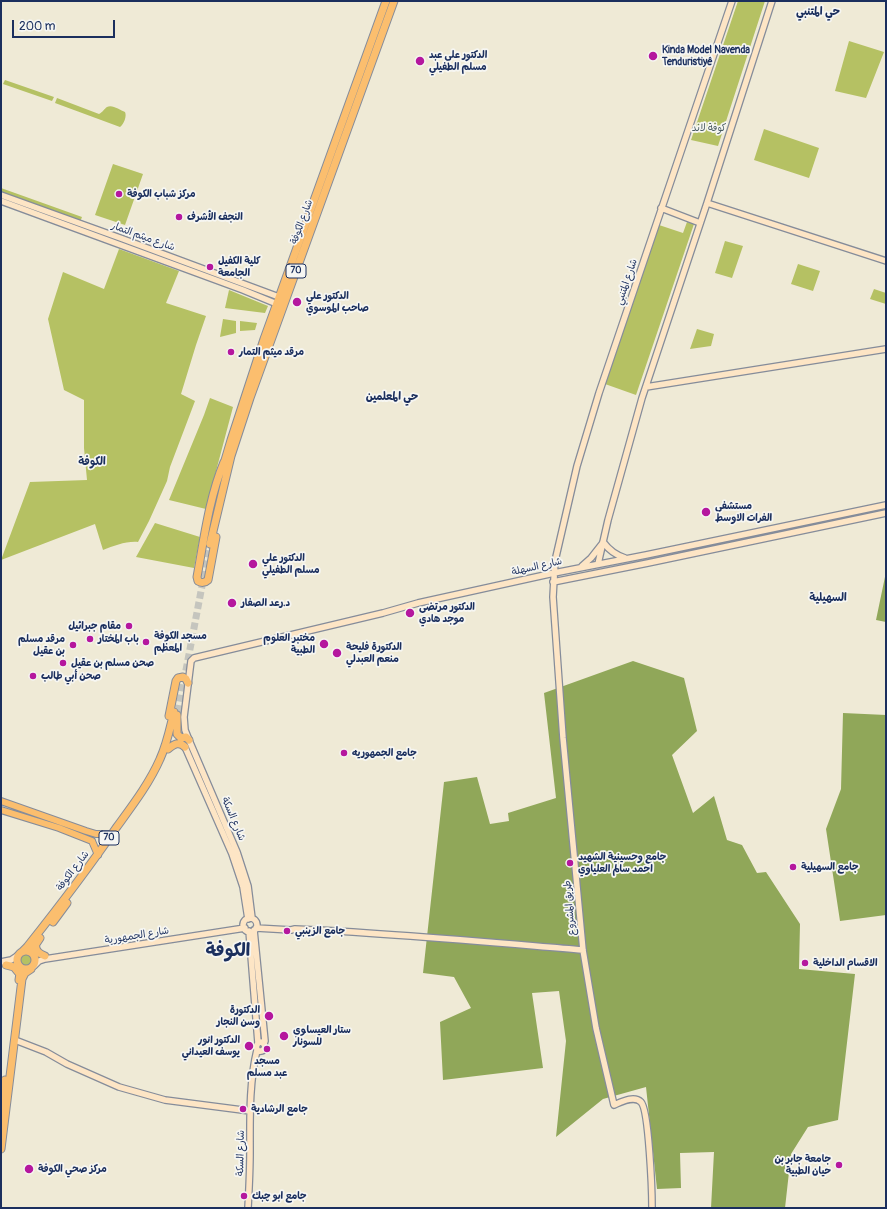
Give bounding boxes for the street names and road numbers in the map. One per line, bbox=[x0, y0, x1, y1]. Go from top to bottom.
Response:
street label: شارع الكوفة bbox=[288, 198, 316, 246]
street label: شارع ميثم التمار bbox=[110, 220, 176, 254]
street label: شارع المتنبي bbox=[614, 257, 640, 307]
road number: 70 bbox=[286, 264, 306, 278]
street label: شارع السهلة bbox=[511, 555, 563, 579]
street label: شارع السكة bbox=[218, 795, 248, 843]
road number: 70 bbox=[99, 831, 119, 845]
street label: شارع الكوفة bbox=[54, 849, 92, 893]
street label: طريق المشروع bbox=[562, 880, 578, 936]
street label: شارع الجمهورية bbox=[104, 925, 170, 947]
street label: شارع السكة bbox=[235, 1130, 247, 1176]

